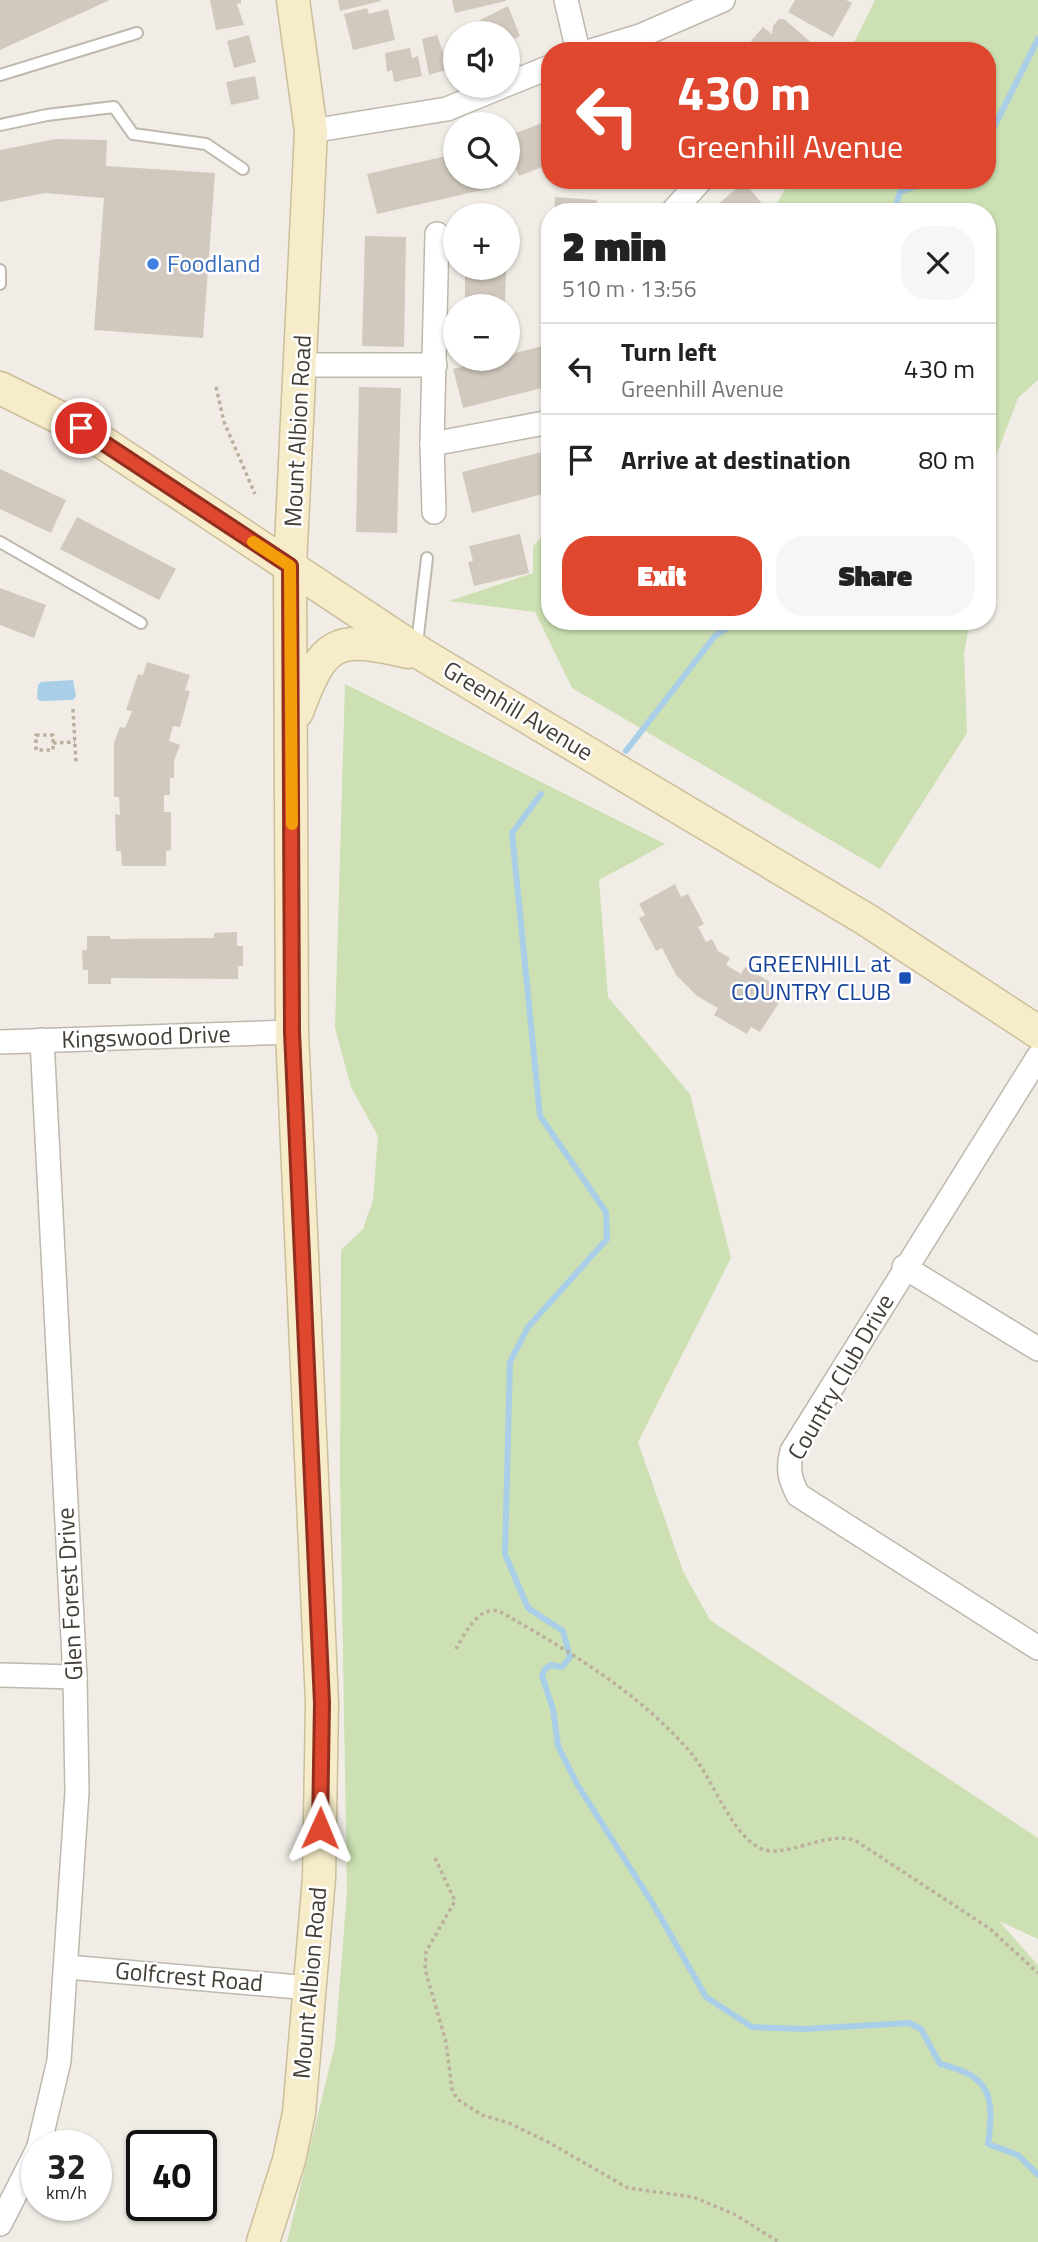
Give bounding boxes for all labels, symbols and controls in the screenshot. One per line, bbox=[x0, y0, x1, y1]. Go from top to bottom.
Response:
map controls bbox=[443, 21, 520, 371]
button: sound bbox=[443, 21, 520, 98]
text: 430 m bbox=[677, 54, 811, 129]
icon: left bbox=[562, 70, 653, 161]
button: search bbox=[443, 112, 520, 189]
text: Greenhill Avenue bbox=[677, 122, 903, 170]
button: + bbox=[443, 203, 520, 280]
text: 2 min bbox=[562, 213, 666, 277]
button: close bbox=[901, 226, 975, 300]
place label: Foodland bbox=[167, 245, 260, 281]
marker: Foodland bbox=[145, 256, 161, 272]
text: 510 m · 13:56 bbox=[562, 271, 697, 306]
button: − bbox=[443, 294, 520, 371]
text: Turn left bbox=[621, 332, 716, 371]
street label: Mount Albion Road bbox=[274, 334, 320, 528]
text: 430 m bbox=[904, 349, 975, 388]
icon: left bbox=[562, 350, 600, 388]
text: Greenhill Avenue bbox=[621, 371, 784, 406]
pin bbox=[51, 398, 111, 458]
icon: arrive bbox=[62, 409, 100, 447]
text: Arrive at destination bbox=[621, 440, 851, 479]
text: 80 m bbox=[918, 440, 975, 479]
icon: arrive bbox=[562, 441, 600, 479]
button: Exit bbox=[562, 536, 762, 616]
button: Share bbox=[776, 536, 975, 616]
street label: Greenhill Avenue bbox=[437, 651, 600, 769]
place label: GREENHILL at COUNTRY CLUB bbox=[731, 945, 892, 1009]
marker: GREENHILL at COUNTRY CLUB bbox=[897, 970, 913, 986]
street label: Kingswood Drive bbox=[61, 1015, 231, 1057]
street label: Country Club Drive bbox=[778, 1287, 902, 1466]
street label: Glen Forest Drive bbox=[46, 1507, 92, 1681]
position arrow bbox=[283, 1791, 357, 1865]
street label: Mount Albion Road bbox=[283, 1885, 335, 2080]
street label: Golfcrest Road bbox=[114, 1952, 264, 2000]
speed limit sign: 40 bbox=[126, 2130, 217, 2221]
text: 32 bbox=[47, 2139, 86, 2193]
text: km/h bbox=[46, 2179, 87, 2206]

